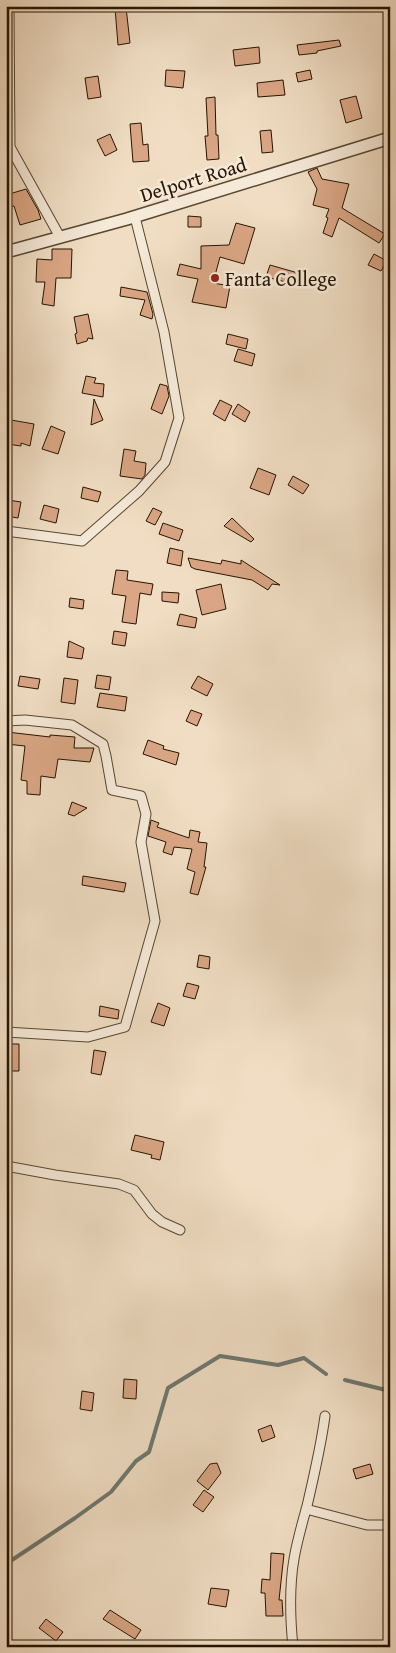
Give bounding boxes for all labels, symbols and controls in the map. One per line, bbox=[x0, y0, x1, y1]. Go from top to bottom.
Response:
street label: Delport Road bbox=[136, 149, 250, 209]
place label: Fanta College bbox=[225, 264, 337, 293]
marker: Fanta College bbox=[209, 272, 221, 284]

